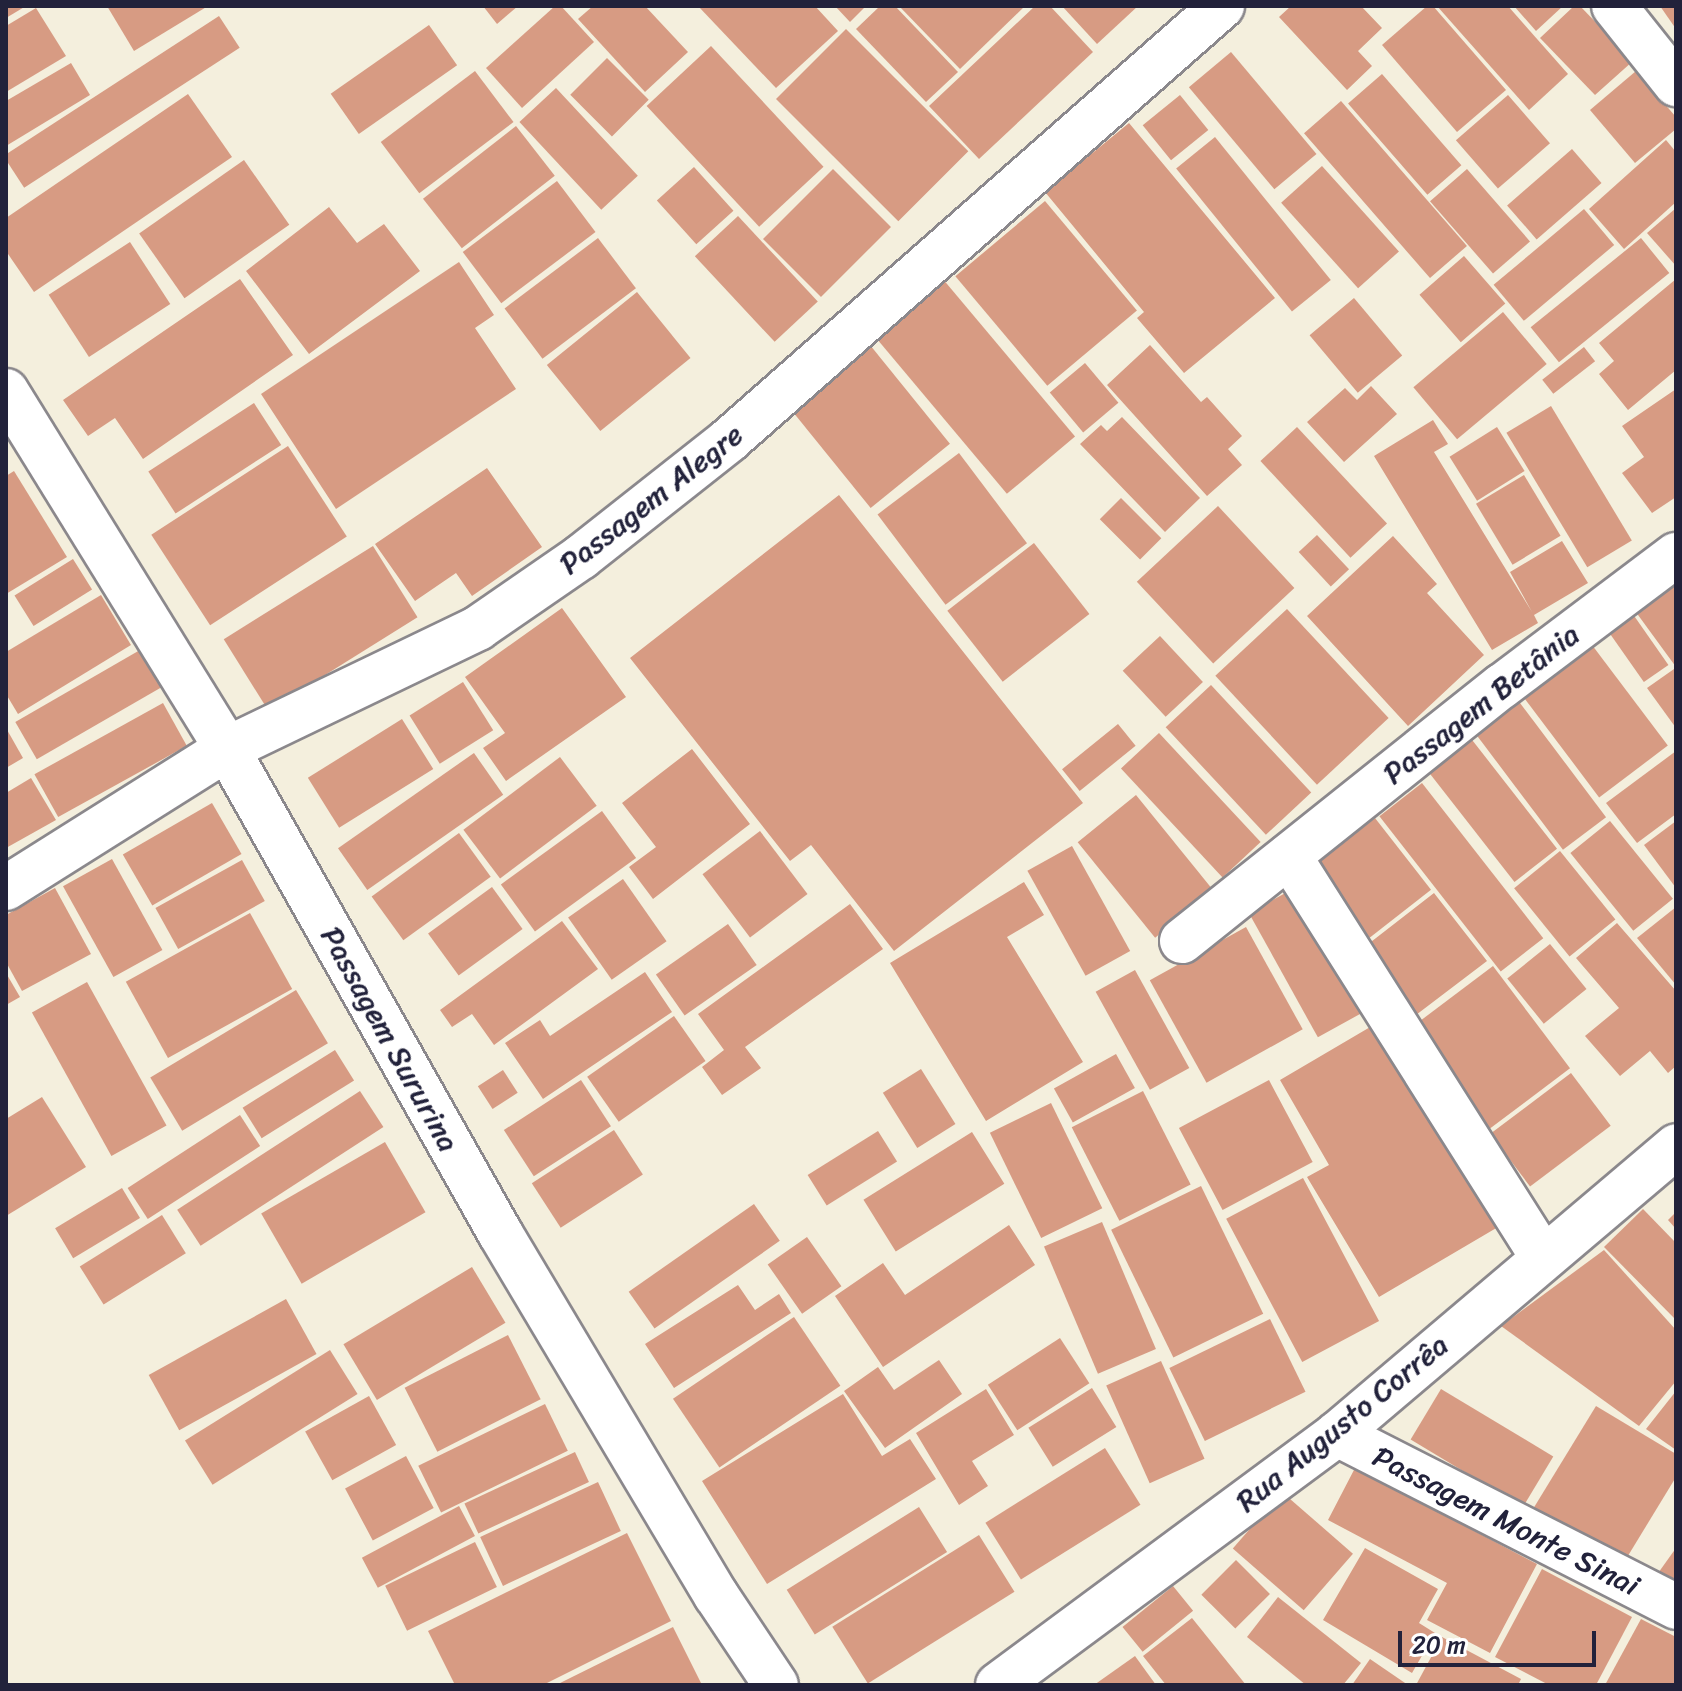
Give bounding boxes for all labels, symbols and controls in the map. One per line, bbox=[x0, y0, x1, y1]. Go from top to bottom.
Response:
street label: Passagem Alegre bbox=[552, 416, 750, 582]
street label: Passagem Betânia bbox=[1376, 616, 1586, 792]
street label: Passagem Sururina bbox=[313, 920, 467, 1158]
street label: Rua Augusto Corrêa bbox=[1229, 1327, 1455, 1519]
street label: Passagem Monte Sinai bbox=[1366, 1438, 1646, 1604]
scale bar bbox=[1402, 1615, 1600, 1665]
text: 20 m bbox=[1412, 1624, 1466, 1666]

